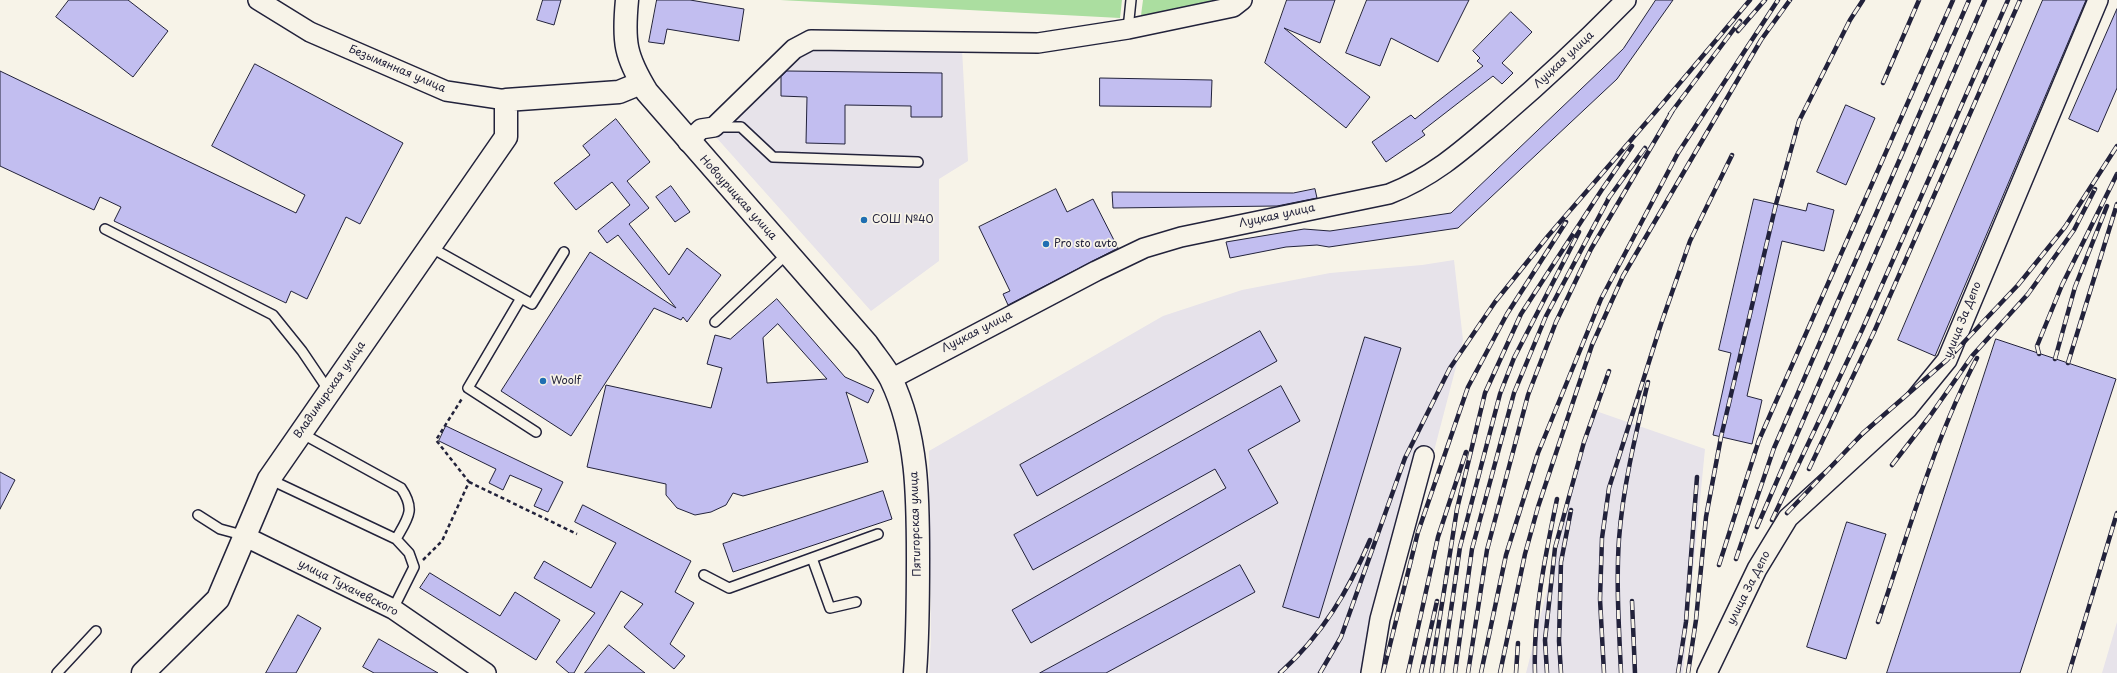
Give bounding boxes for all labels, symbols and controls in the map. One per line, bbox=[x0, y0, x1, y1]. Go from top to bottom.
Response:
street label: Луцкая улица bbox=[1531, 29, 1597, 91]
street label: Безымянная улица bbox=[346, 43, 448, 95]
street label: Новоурицкая улица bbox=[697, 153, 779, 243]
street label: Луцкая улица bbox=[1238, 201, 1316, 231]
place label: СОШ №40 bbox=[872, 213, 934, 227]
marker: СОШ №40 bbox=[859, 215, 869, 225]
place label: Pro sto avto bbox=[1054, 237, 1117, 251]
marker: Pro sto avto bbox=[1041, 239, 1051, 249]
street label: улица За Депо bbox=[1942, 280, 1984, 360]
street label: Луцкая улица bbox=[940, 309, 1014, 355]
street label: Владимирская улица bbox=[291, 339, 369, 441]
place label: Woolf bbox=[551, 374, 581, 388]
marker: Woolf bbox=[538, 376, 548, 386]
street label: Пятигорская улица bbox=[908, 471, 924, 577]
street label: улица За Депо bbox=[1725, 549, 1773, 627]
street label: улица Тухачевского bbox=[296, 557, 400, 619]

